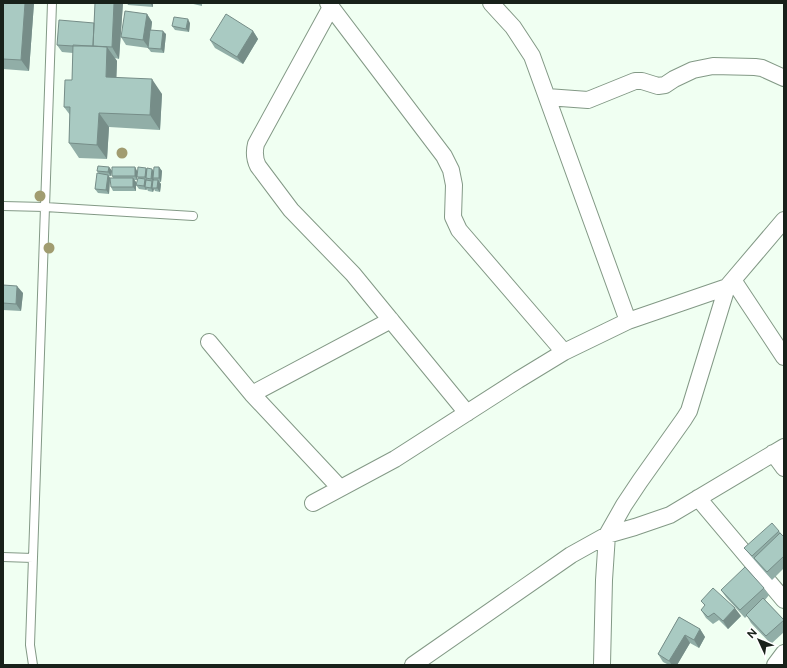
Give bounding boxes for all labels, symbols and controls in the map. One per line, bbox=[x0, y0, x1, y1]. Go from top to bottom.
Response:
north arrow bbox=[739, 620, 779, 660]
text: N bbox=[745, 626, 760, 641]

